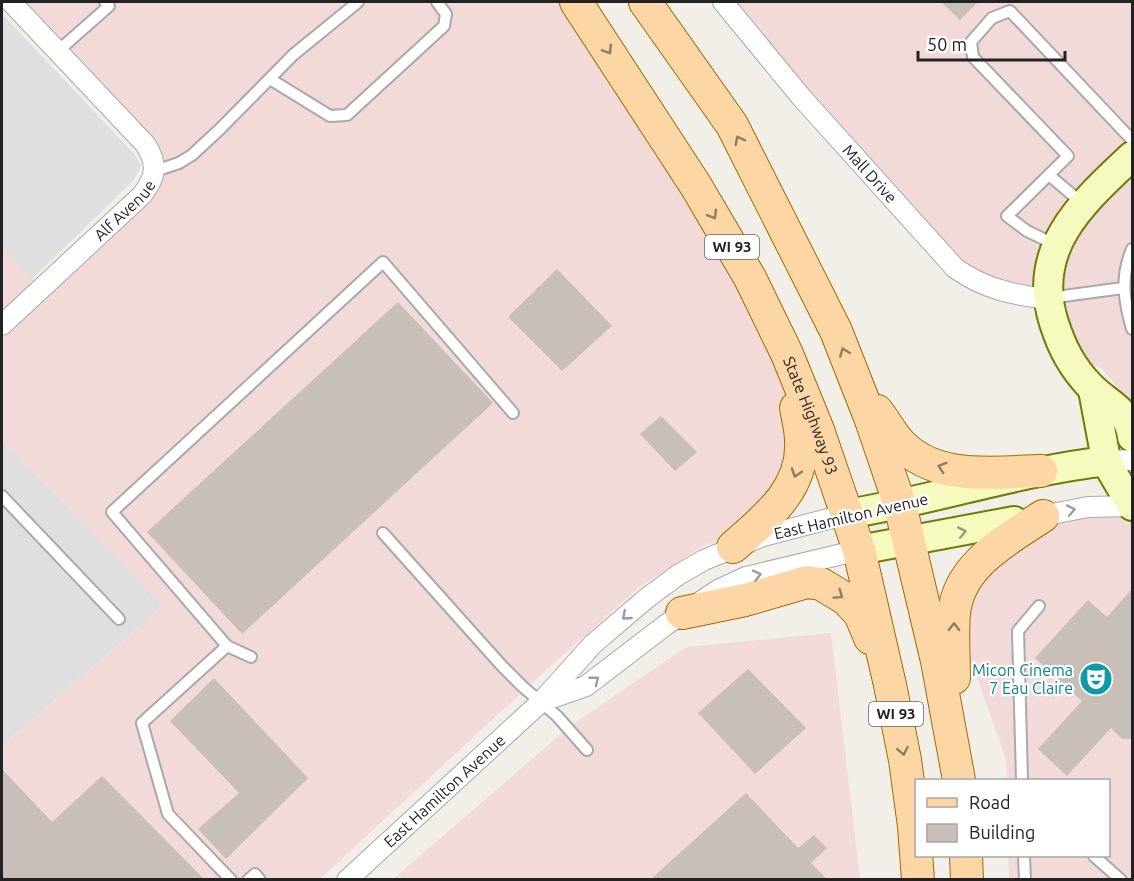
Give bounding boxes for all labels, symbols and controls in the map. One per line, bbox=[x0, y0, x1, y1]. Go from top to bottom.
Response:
scale bar bbox=[918, 24, 1065, 62]
text: 50 m bbox=[927, 34, 967, 54]
one-way arrow bbox=[601, 44, 613, 54]
one-way arrow bbox=[735, 135, 746, 146]
street label: Mall Drive bbox=[839, 141, 901, 206]
street label: Alf Avenue bbox=[90, 177, 159, 244]
one-way arrow bbox=[705, 209, 717, 219]
road number: WI 93 bbox=[705, 235, 759, 259]
one-way arrow bbox=[839, 347, 851, 358]
street label: State Highway 93 bbox=[780, 354, 842, 477]
one-way arrow bbox=[937, 462, 948, 475]
one-way arrow bbox=[791, 467, 803, 478]
street label: East Hamilton Avenue bbox=[772, 489, 930, 543]
one-way arrow bbox=[1066, 504, 1076, 517]
one-way arrow bbox=[956, 526, 966, 539]
one-way arrow bbox=[752, 569, 762, 582]
one-way arrow bbox=[832, 588, 843, 599]
one-way arrow bbox=[622, 609, 633, 620]
one-way arrow bbox=[948, 622, 960, 631]
place label: Micon Cinema 7 Eau Claire bbox=[972, 661, 1073, 697]
theatre icon: Micon Cinema 7 Eau Claire bbox=[1078, 661, 1114, 697]
one-way arrow bbox=[588, 676, 599, 687]
road number: WI 93 bbox=[869, 702, 923, 726]
street label: East Hamilton Avenue bbox=[380, 731, 508, 851]
one-way arrow bbox=[896, 746, 909, 756]
legend bbox=[915, 779, 1110, 857]
text: Road bbox=[969, 792, 1011, 812]
text: Building bbox=[969, 822, 1035, 842]

